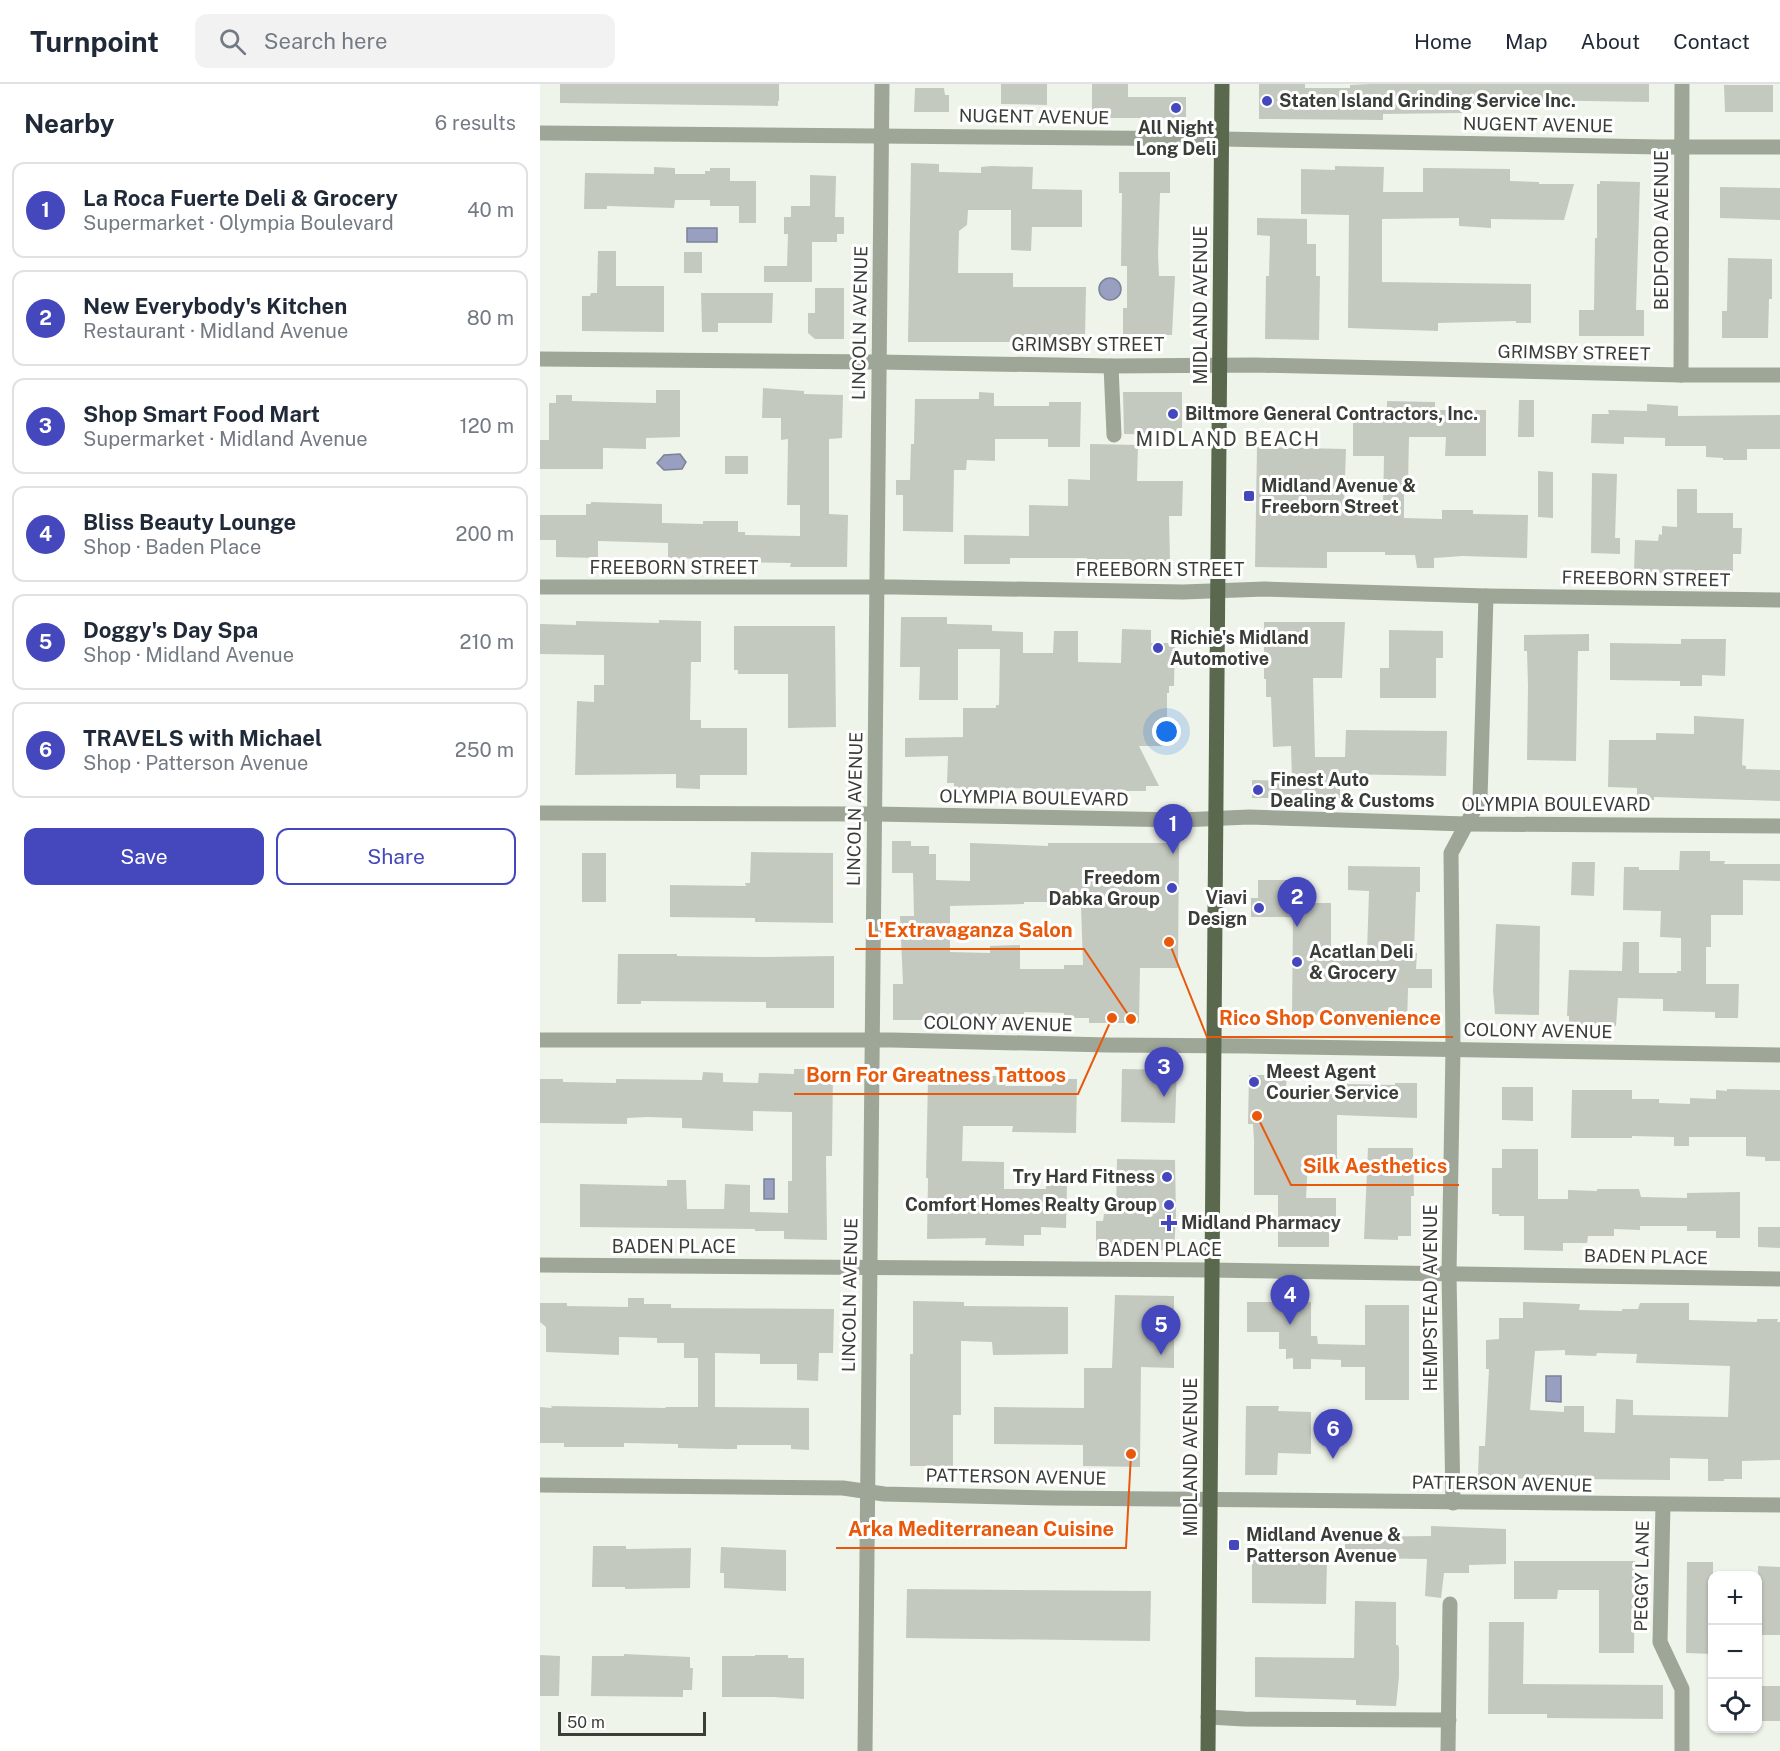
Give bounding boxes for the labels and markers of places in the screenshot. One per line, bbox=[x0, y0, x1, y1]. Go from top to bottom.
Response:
place label: Staten Island Grinding Service Inc. bbox=[1279, 90, 1576, 111]
marker: Staten Island Grinding Service Inc. bbox=[1260, 94, 1274, 108]
marker: All Night Long Deli bbox=[1169, 101, 1183, 115]
place label: All Night Long Deli bbox=[1136, 117, 1216, 159]
place label: Biltmore General Contractors, Inc. bbox=[1185, 403, 1478, 424]
marker: Biltmore General Contractors, Inc. bbox=[1166, 407, 1180, 421]
place label: Midland Avenue & Freeborn Street bbox=[1261, 475, 1416, 517]
marker: Midland Avenue & Freeborn Street bbox=[1242, 489, 1256, 503]
place label: Richie's Midland Automotive bbox=[1170, 627, 1309, 669]
marker: Richie's Midland Automotive bbox=[1151, 641, 1165, 655]
place label: Finest Auto Dealing & Customs bbox=[1270, 769, 1435, 811]
marker: Finest Auto Dealing & Customs bbox=[1251, 783, 1265, 797]
pin: 1 bbox=[1154, 804, 1192, 854]
place label: Freedom Dabka Group bbox=[1048, 867, 1160, 909]
pin: 2 bbox=[1278, 878, 1317, 927]
marker: Freedom Dabka Group bbox=[1165, 881, 1179, 895]
place label: Viavi Design bbox=[1187, 887, 1247, 929]
marker: Viavi Design bbox=[1252, 901, 1266, 915]
callout: L'Extravaganza Salon bbox=[855, 911, 1084, 949]
place label: Acatlan Deli & Grocery bbox=[1309, 941, 1414, 983]
marker: Acatlan Deli & Grocery bbox=[1290, 955, 1304, 969]
callout: Rico Shop Convenience bbox=[1207, 999, 1453, 1037]
pin: 3 bbox=[1144, 1048, 1184, 1097]
callout: Born For Greatness Tattoos bbox=[794, 1056, 1078, 1094]
place label: Meest Agent Courier Service bbox=[1266, 1061, 1399, 1103]
marker: Meest Agent Courier Service bbox=[1247, 1075, 1261, 1089]
callout: Silk Aesthetics bbox=[1291, 1147, 1459, 1185]
place label: Try Hard Fitness bbox=[1013, 1166, 1155, 1187]
marker: Try Hard Fitness bbox=[1160, 1170, 1174, 1184]
place label: Comfort Homes Realty Group bbox=[905, 1194, 1157, 1215]
marker: Comfort Homes Realty Group bbox=[1162, 1198, 1176, 1212]
place label: Midland Pharmacy bbox=[1181, 1212, 1341, 1233]
marker: Midland Pharmacy bbox=[1162, 1216, 1176, 1230]
pin: 4 bbox=[1270, 1276, 1310, 1325]
pin: 5 bbox=[1142, 1306, 1180, 1355]
pin: 6 bbox=[1314, 1410, 1352, 1459]
callout: Arka Mediterranean Cuisine bbox=[836, 1510, 1126, 1548]
place label: Midland Avenue & Patterson Avenue bbox=[1246, 1524, 1401, 1566]
marker: Midland Avenue & Patterson Avenue bbox=[1227, 1538, 1241, 1552]

